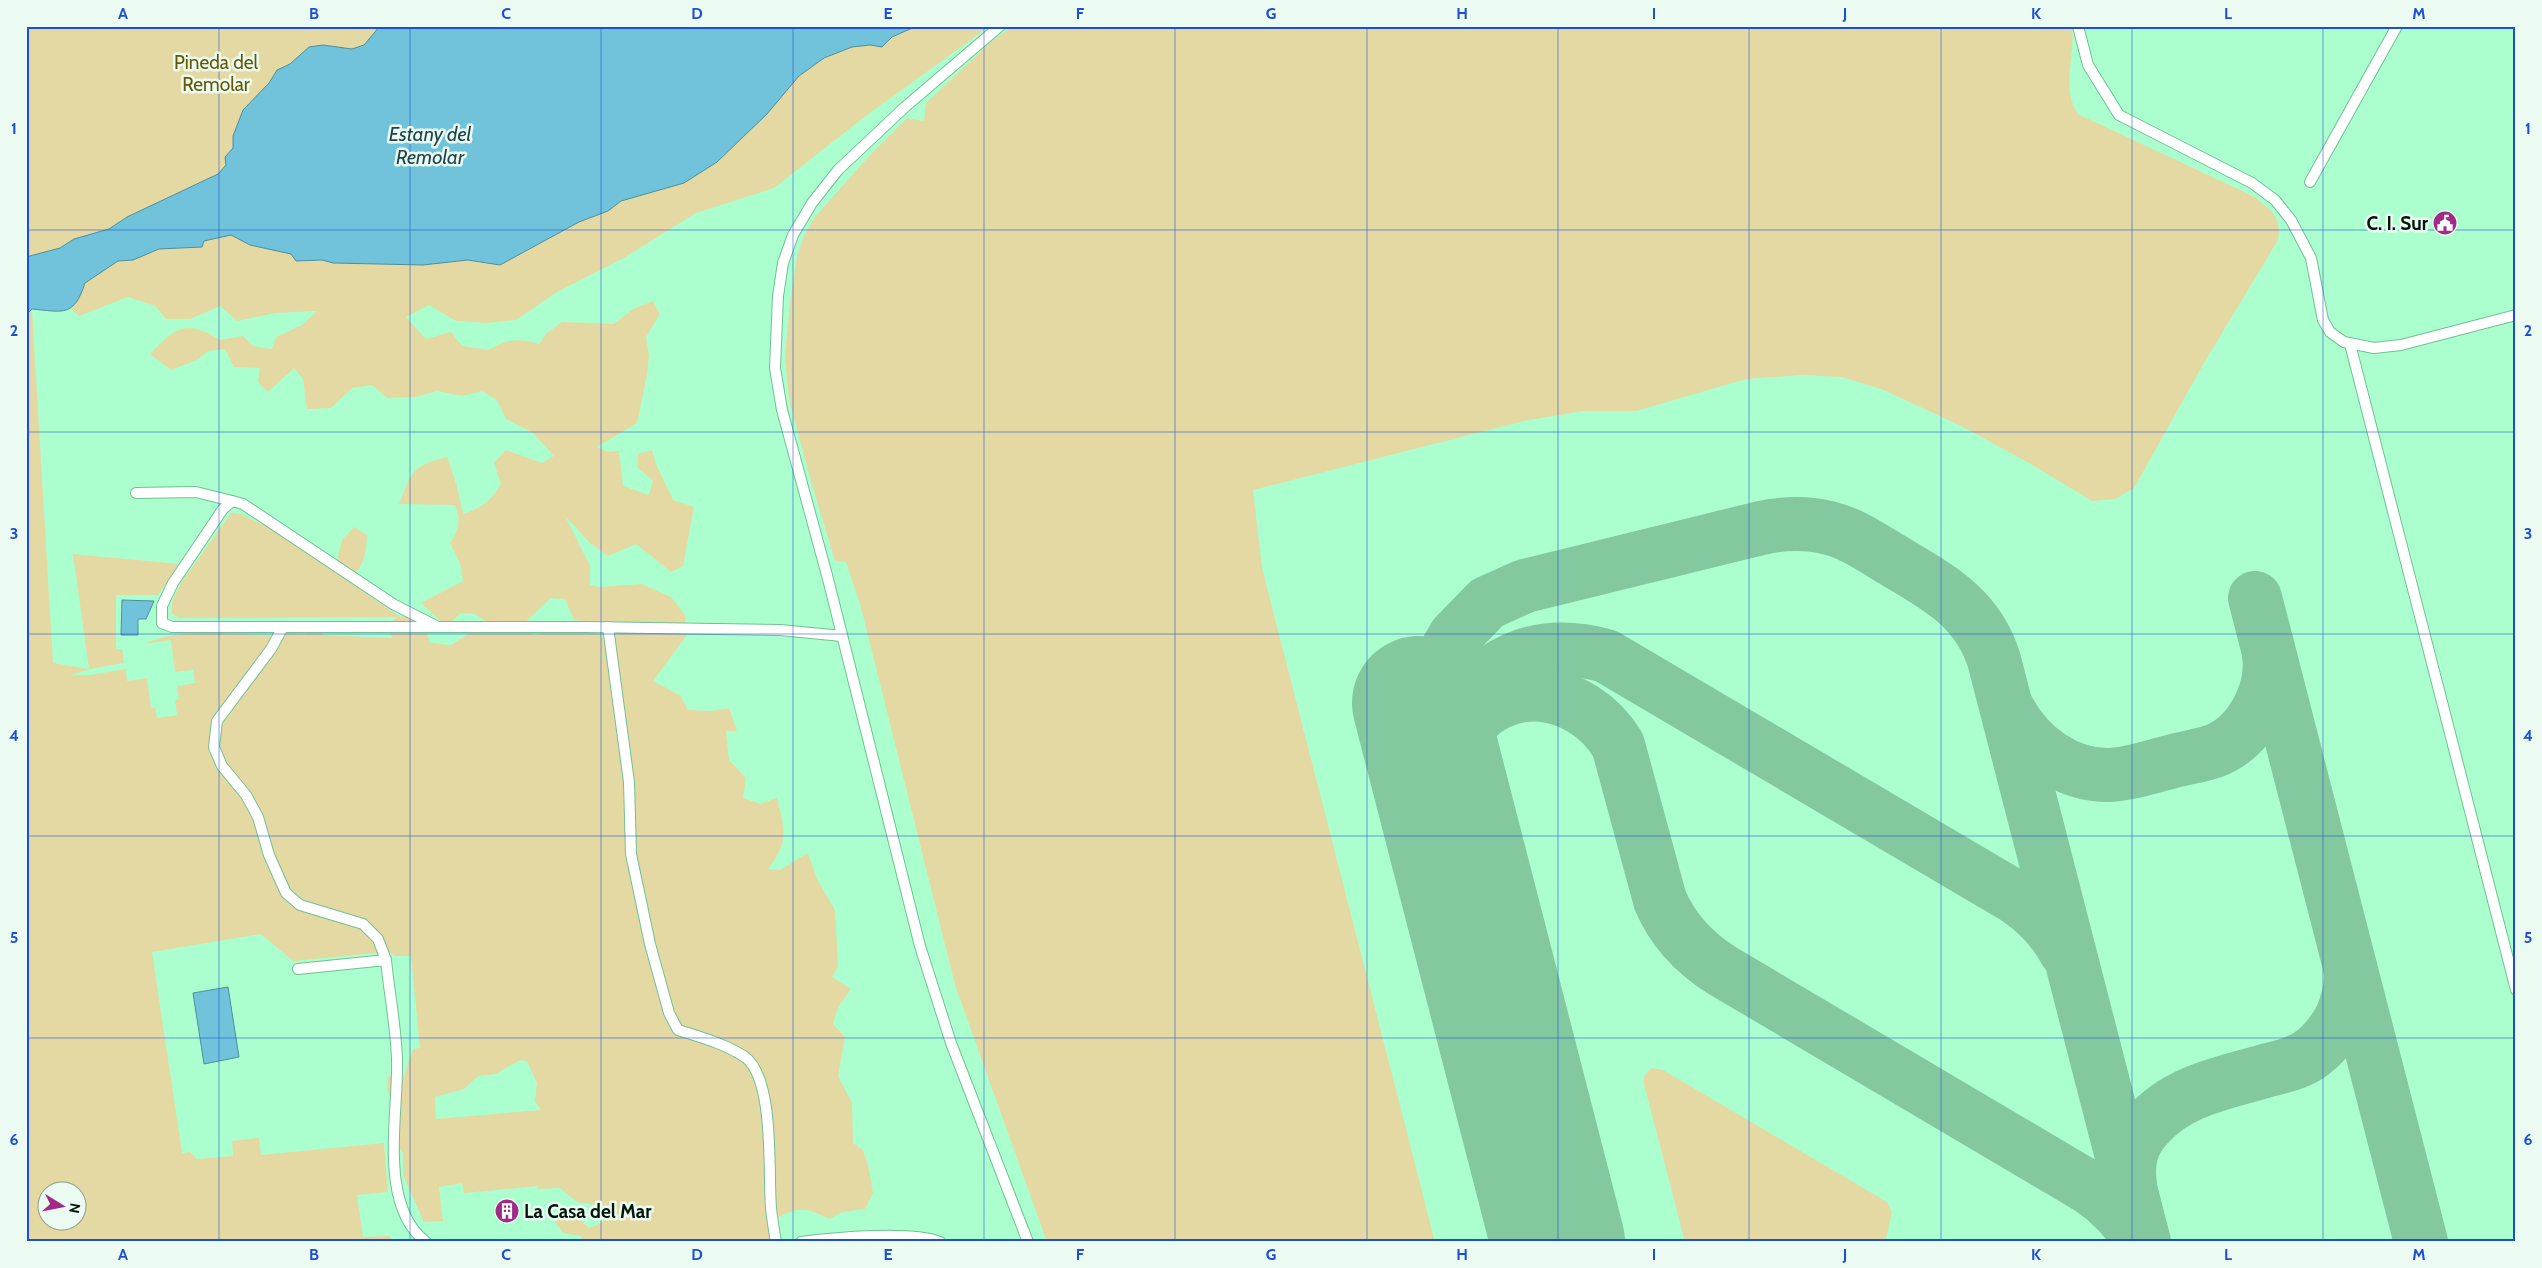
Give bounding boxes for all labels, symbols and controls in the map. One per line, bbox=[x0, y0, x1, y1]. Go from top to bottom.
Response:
text: A bbox=[118, 4, 128, 23]
text: B bbox=[309, 4, 319, 23]
text: C bbox=[501, 4, 511, 23]
text: D bbox=[691, 4, 703, 23]
text: E bbox=[883, 4, 893, 23]
text: F bbox=[1076, 4, 1085, 23]
text: G bbox=[1266, 4, 1276, 23]
text: H bbox=[1456, 4, 1468, 23]
text: I bbox=[1652, 4, 1656, 23]
text: J bbox=[1842, 4, 1847, 23]
text: K bbox=[2031, 4, 2041, 23]
text: L bbox=[2224, 4, 2232, 23]
text: M bbox=[2412, 4, 2426, 23]
park label: Pineda del Remolar bbox=[174, 51, 258, 96]
text: 1 bbox=[11, 119, 17, 138]
text: 1 bbox=[2525, 119, 2531, 138]
water label: Estany del Remolar bbox=[389, 122, 472, 169]
public building icon: C. I. Sur bbox=[2432, 210, 2458, 236]
place label: C. I. Sur bbox=[2366, 212, 2429, 235]
text: 2 bbox=[10, 321, 18, 340]
text: 2 bbox=[2524, 321, 2532, 340]
text: 3 bbox=[10, 524, 18, 543]
text: 3 bbox=[2524, 524, 2532, 543]
text: 4 bbox=[9, 726, 19, 745]
text: 4 bbox=[2523, 726, 2533, 745]
text: 5 bbox=[10, 928, 18, 947]
text: 5 bbox=[2524, 928, 2532, 947]
text: 6 bbox=[10, 1130, 19, 1149]
text: 6 bbox=[2524, 1130, 2533, 1149]
north arrow bbox=[38, 1180, 88, 1230]
building icon: La Casa del Mar bbox=[494, 1198, 520, 1224]
place label: La Casa del Mar bbox=[524, 1200, 652, 1223]
text: N bbox=[65, 1202, 85, 1215]
text: A bbox=[118, 1245, 128, 1264]
text: B bbox=[309, 1245, 319, 1264]
text: C bbox=[501, 1245, 511, 1264]
text: D bbox=[691, 1245, 703, 1264]
text: E bbox=[883, 1245, 893, 1264]
text: F bbox=[1076, 1245, 1085, 1264]
text: G bbox=[1266, 1245, 1276, 1264]
text: H bbox=[1456, 1245, 1468, 1264]
text: I bbox=[1652, 1245, 1656, 1264]
text: J bbox=[1842, 1245, 1847, 1264]
text: K bbox=[2031, 1245, 2041, 1264]
text: L bbox=[2224, 1245, 2232, 1264]
text: M bbox=[2412, 1245, 2426, 1264]

